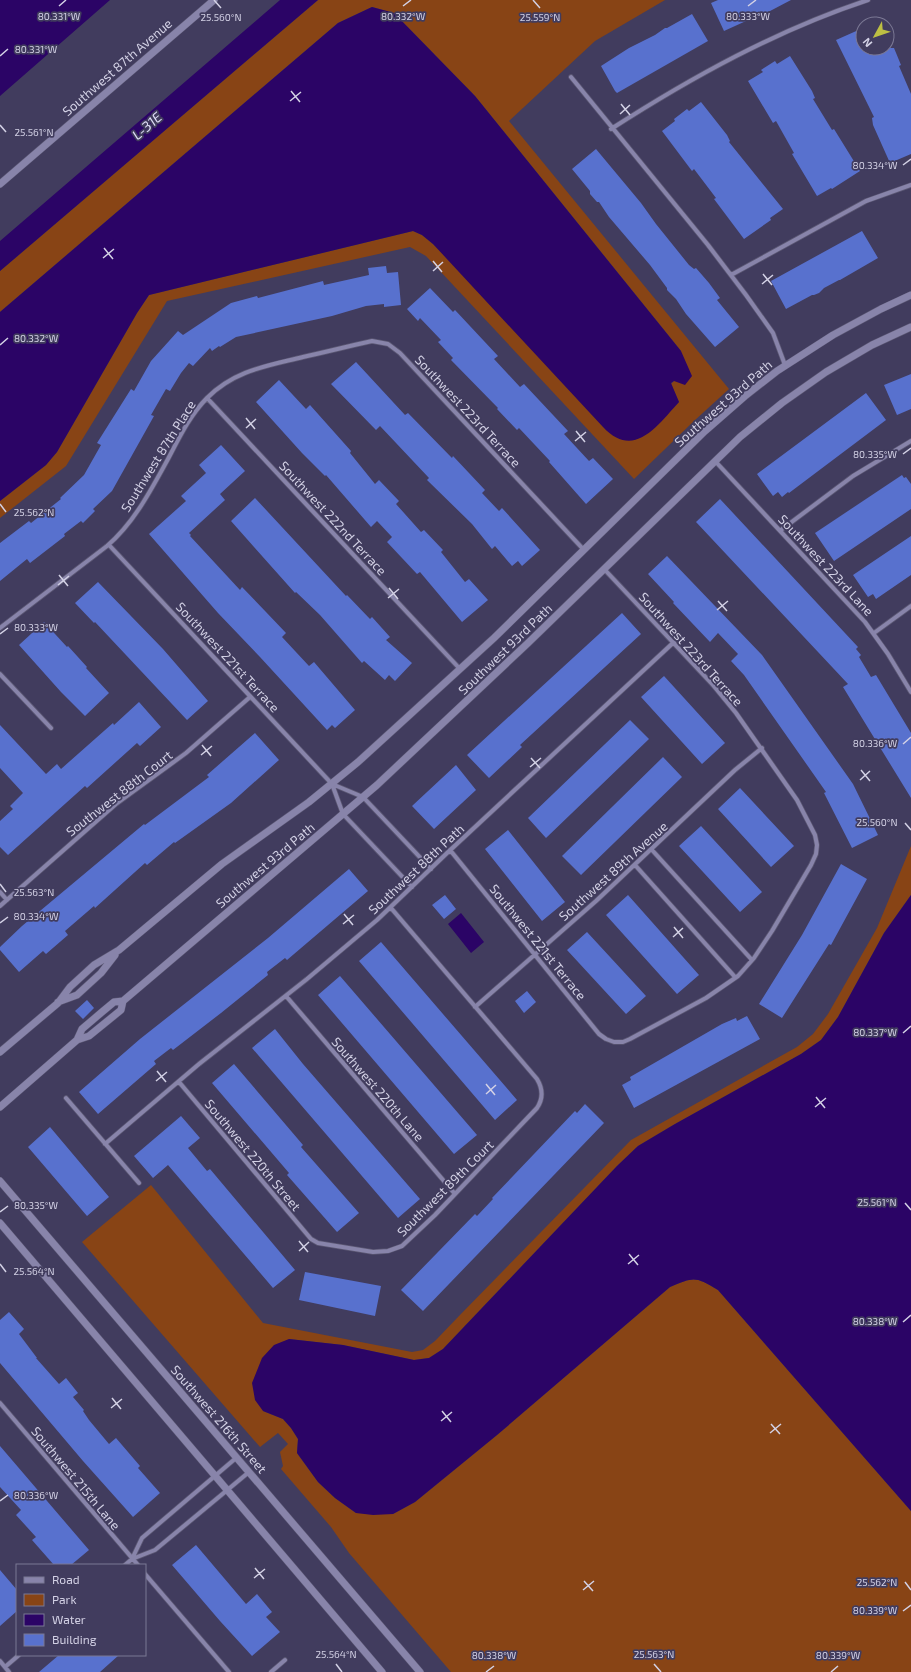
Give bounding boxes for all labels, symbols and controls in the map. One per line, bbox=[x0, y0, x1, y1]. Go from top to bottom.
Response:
text: 80.331°W bbox=[38, 10, 81, 22]
text: 80.332°W bbox=[381, 10, 426, 22]
text: 80.333°W bbox=[726, 10, 771, 22]
text: 25.560°N bbox=[200, 11, 242, 23]
text: 25.559°N bbox=[520, 11, 560, 23]
street label: Southwest 87th Avenue bbox=[59, 15, 175, 119]
north arrow bbox=[855, 16, 895, 56]
text: N bbox=[859, 35, 874, 50]
text: 80.331°W bbox=[15, 43, 58, 55]
water label: L-31E bbox=[128, 108, 165, 143]
text: 25.561°N bbox=[14, 126, 54, 138]
text: 80.334°W bbox=[853, 159, 898, 171]
text: 80.332°W bbox=[14, 332, 59, 344]
street label: Southwest 223rd Terrace bbox=[412, 352, 524, 470]
street label: Southwest 93rd Path bbox=[671, 356, 775, 450]
street label: Southwest 87th Place bbox=[117, 397, 199, 515]
text: 80.335°W bbox=[853, 448, 898, 460]
street label: Southwest 222nd Terrace bbox=[276, 458, 390, 578]
text: 25.562°N bbox=[14, 506, 54, 518]
street label: Southwest 223rd Lane bbox=[775, 511, 877, 619]
street label: Southwest 223rd Terrace bbox=[636, 589, 746, 709]
street label: Southwest 221st Terrace bbox=[173, 599, 283, 715]
street label: Southwest 93rd Path bbox=[455, 600, 555, 698]
text: 80.333°W bbox=[14, 621, 59, 633]
text: 80.336°W bbox=[853, 737, 898, 749]
street label: Southwest 88th Court bbox=[63, 747, 175, 839]
text: 25.560°N bbox=[856, 816, 898, 828]
street label: Southwest 89th Avenue bbox=[555, 818, 671, 924]
street label: Southwest 93rd Path bbox=[212, 819, 318, 911]
street label: Southwest 88th Path bbox=[365, 820, 467, 918]
street label: Southwest 221st Terrace bbox=[486, 881, 590, 1003]
text: 25.563°N bbox=[14, 886, 54, 898]
text: 80.334°W bbox=[14, 910, 59, 922]
text: 80.337°W bbox=[853, 1026, 897, 1038]
street label: Southwest 220th Lane bbox=[328, 1034, 428, 1144]
street label: Southwest 220th Street bbox=[202, 1096, 304, 1214]
street label: Southwest 89th Court bbox=[393, 1136, 497, 1240]
text: 25.561°N bbox=[857, 1196, 897, 1208]
text: 80.335°W bbox=[14, 1199, 59, 1211]
text: 25.564°N bbox=[13, 1265, 55, 1277]
text: 80.338°W bbox=[853, 1315, 898, 1327]
street label: Southwest 216th Street bbox=[168, 1362, 270, 1476]
street label: Southwest 215th Lane bbox=[28, 1423, 124, 1533]
text: 80.336°W bbox=[14, 1489, 59, 1501]
legend bbox=[16, 1564, 146, 1656]
text: Road bbox=[52, 1572, 80, 1586]
text: 25.562°N bbox=[857, 1576, 897, 1588]
text: Park bbox=[52, 1592, 77, 1606]
text: 80.339°W bbox=[853, 1604, 898, 1616]
text: Water bbox=[52, 1612, 86, 1626]
text: Building bbox=[52, 1632, 97, 1646]
text: 25.564°N bbox=[315, 1648, 357, 1660]
text: 25.563°N bbox=[634, 1648, 674, 1660]
text: 80.338°W bbox=[472, 1649, 517, 1661]
text: 80.339°W bbox=[816, 1649, 861, 1661]

